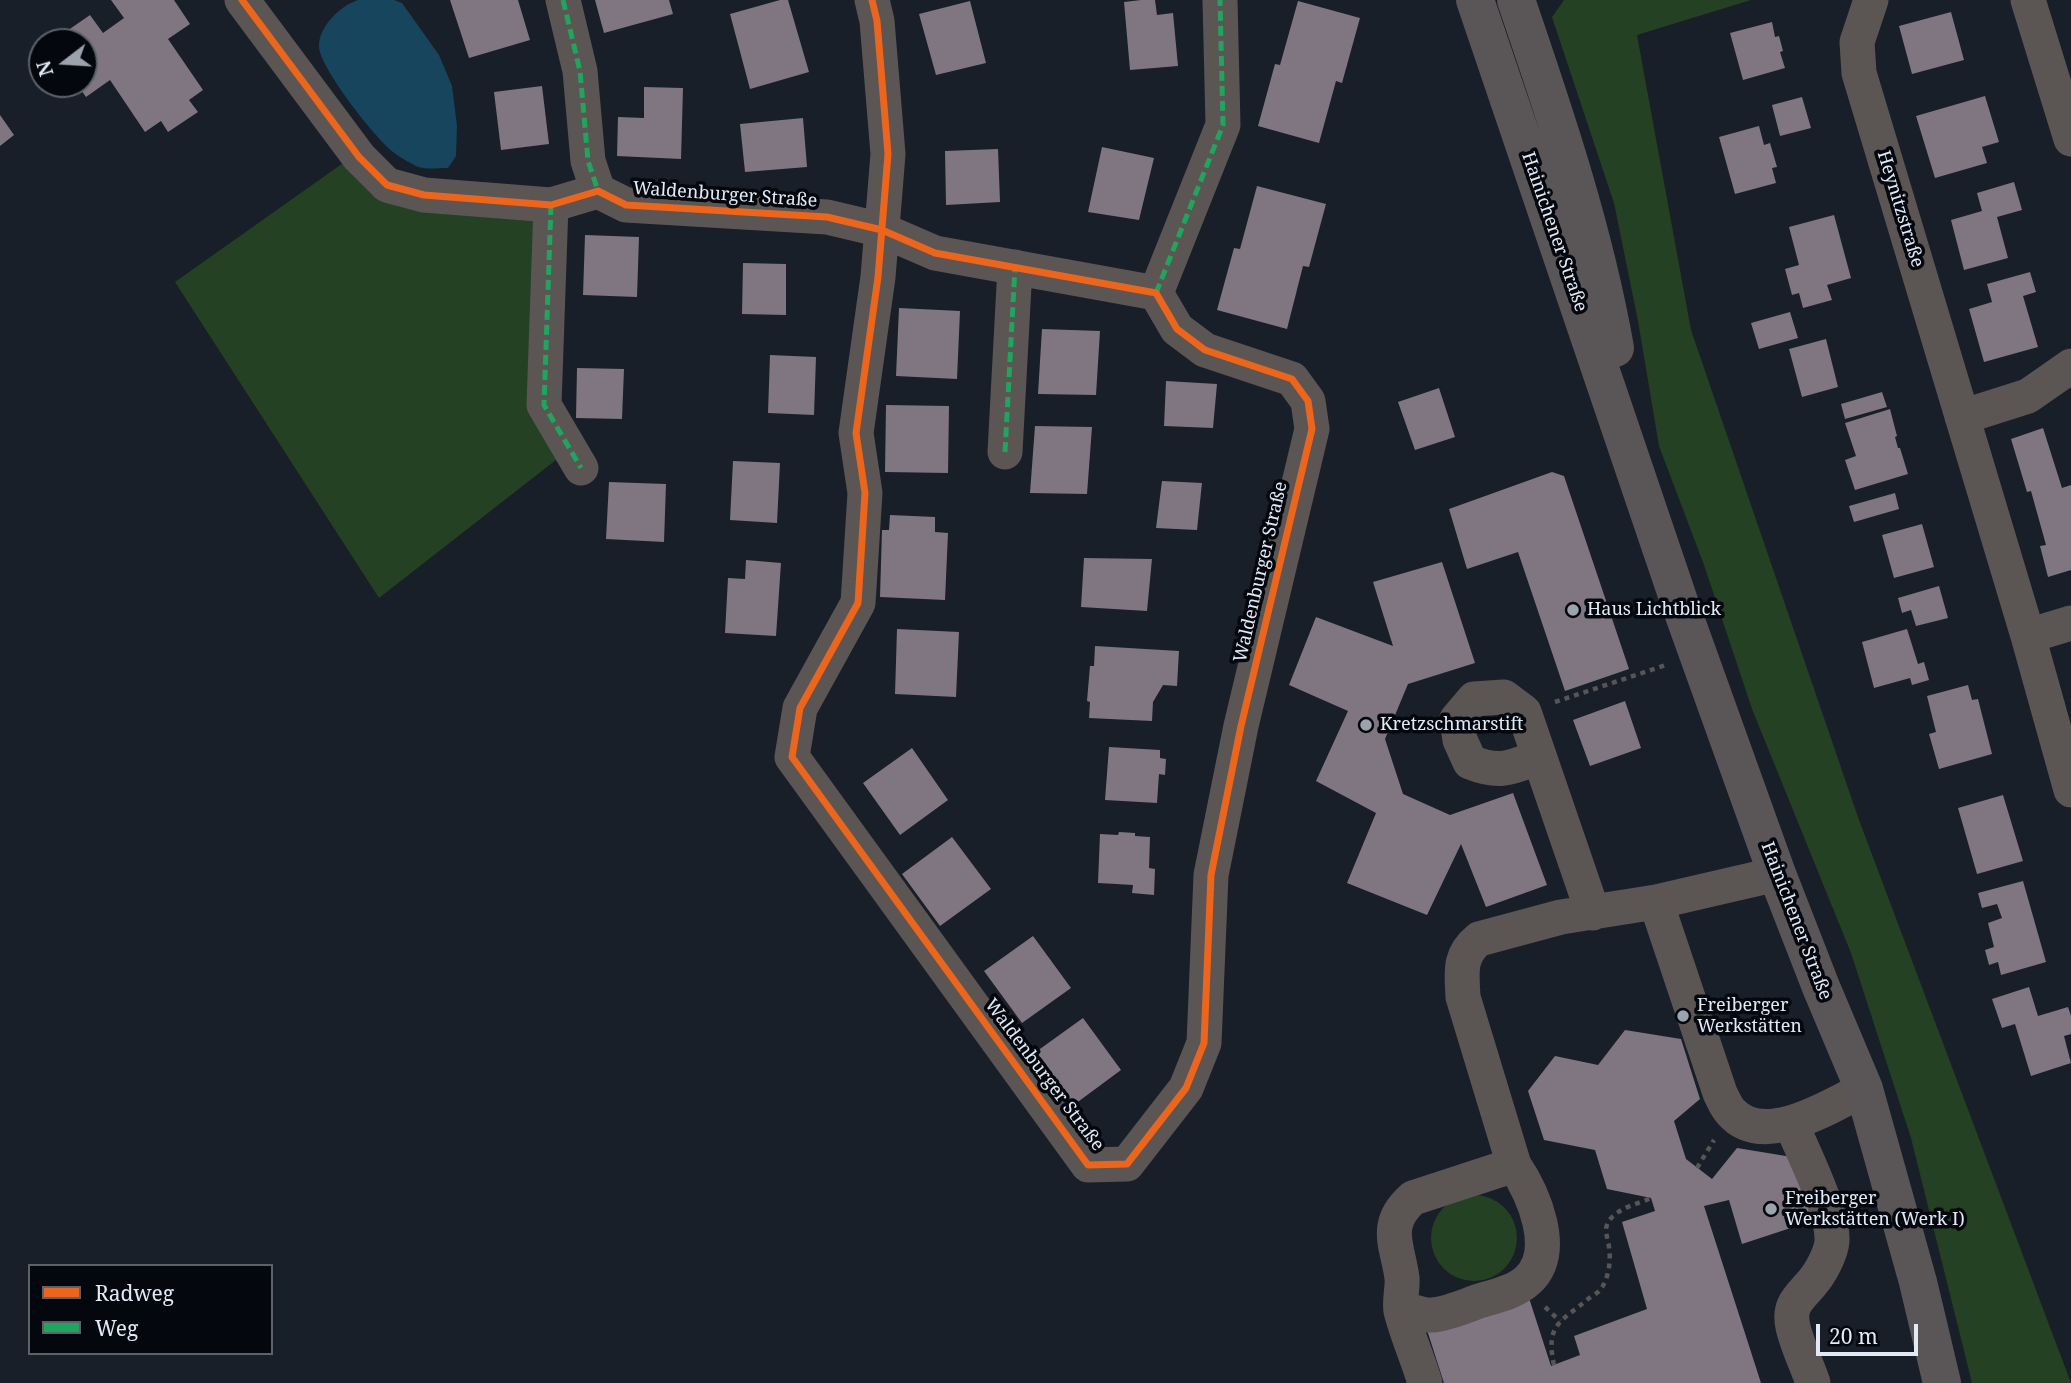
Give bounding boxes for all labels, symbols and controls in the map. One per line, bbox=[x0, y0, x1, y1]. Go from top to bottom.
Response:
north arrow bbox=[28, 28, 98, 98]
text: N bbox=[30, 58, 59, 80]
street label: Heynitzstraße bbox=[1872, 148, 1928, 270]
street label: Hainichener Straße bbox=[1517, 149, 1591, 315]
street label: Waldenburger Straße bbox=[632, 178, 818, 212]
street label: Waldenburger Straße bbox=[1230, 480, 1292, 664]
place label: Haus Lichtblick bbox=[1587, 599, 1721, 621]
marker: Haus Lichtblick bbox=[1565, 602, 1581, 618]
place label: Kretzschmarstift bbox=[1380, 714, 1523, 736]
marker: Kretzschmarstift bbox=[1358, 717, 1374, 733]
street label: Hainichener Straße bbox=[1756, 839, 1836, 1003]
street label: Waldenburger Straße bbox=[980, 995, 1108, 1155]
place label: Freiberger Werkstätten bbox=[1697, 995, 1802, 1038]
marker: Freiberger Werkstätten bbox=[1675, 1008, 1691, 1024]
place label: Freiberger Werkstätten (Werk I) bbox=[1785, 1188, 1965, 1230]
marker: Freiberger Werkstätten (Werk I) bbox=[1763, 1201, 1779, 1217]
legend bbox=[28, 1264, 273, 1355]
text: Radweg bbox=[95, 1279, 174, 1307]
scale bar bbox=[1819, 1310, 1920, 1354]
text: Weg bbox=[95, 1314, 138, 1342]
text: 20 m bbox=[1829, 1322, 1878, 1350]

